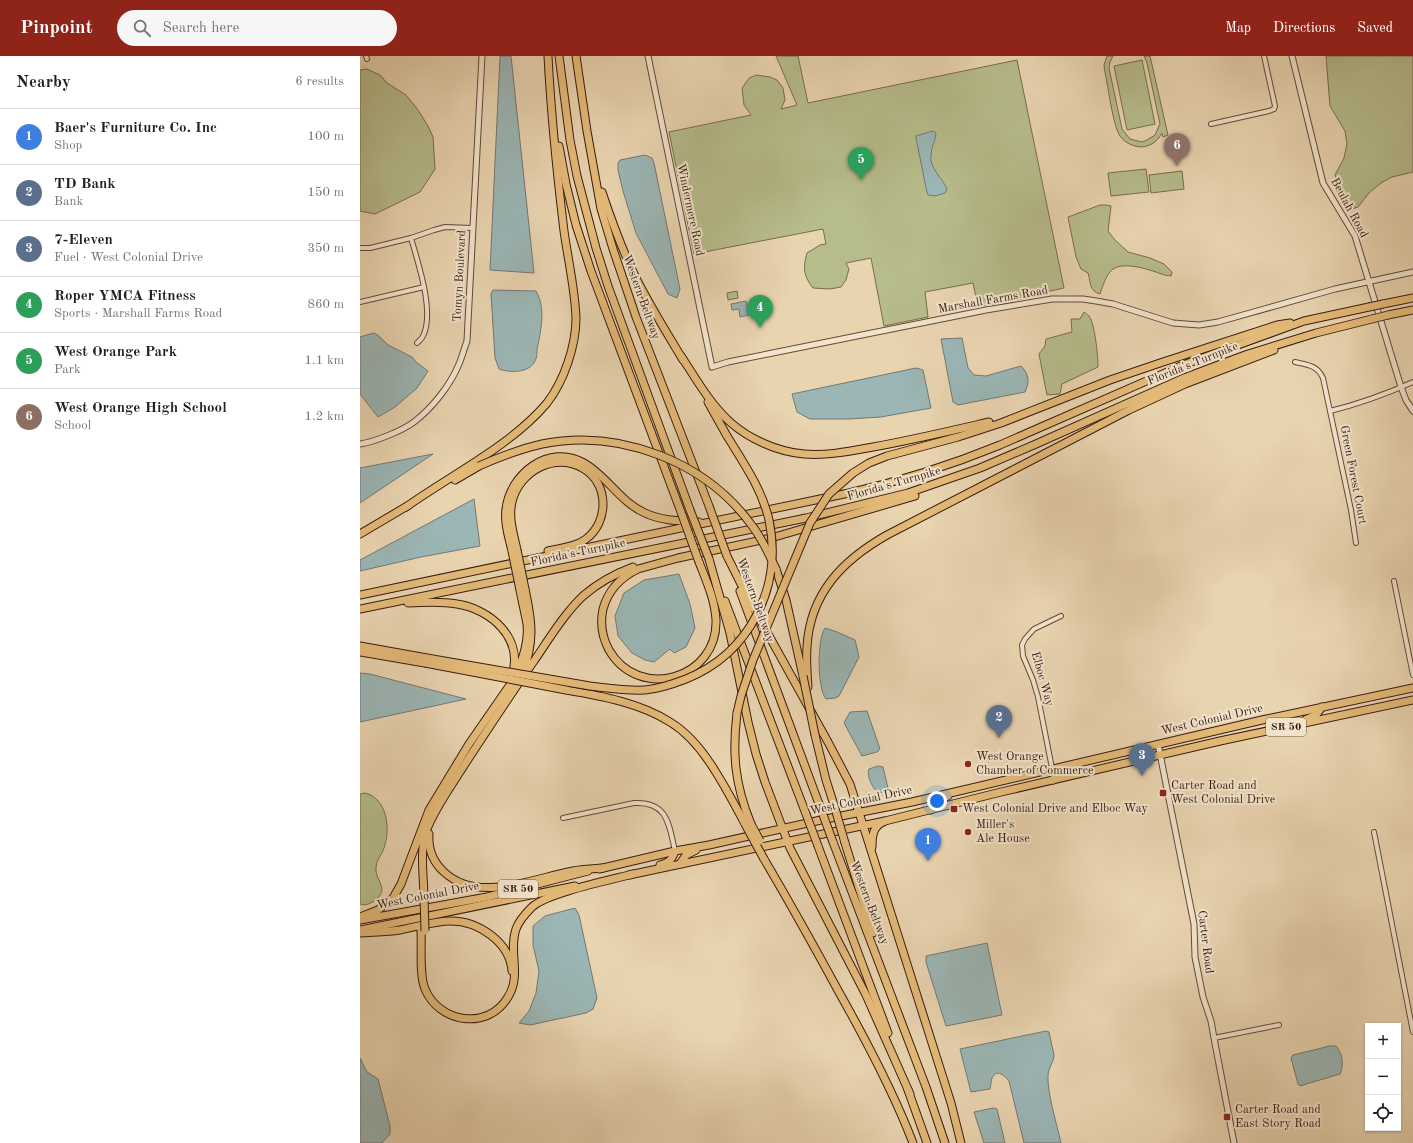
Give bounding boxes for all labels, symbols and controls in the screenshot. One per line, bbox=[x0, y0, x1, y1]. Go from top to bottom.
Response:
search box bbox=[117, 10, 397, 46]
icon: search bbox=[131, 17, 153, 39]
text: Pinpoint bbox=[20, 19, 93, 38]
text: Search here bbox=[163, 21, 239, 36]
text: Map bbox=[1225, 21, 1251, 35]
text: Directions bbox=[1273, 21, 1335, 35]
text: Saved bbox=[1357, 21, 1393, 35]
text: Nearby bbox=[16, 74, 71, 91]
text: 6 results bbox=[295, 75, 344, 88]
text: Baer's Furniture Co. Inc bbox=[54, 121, 217, 136]
text: 1 bbox=[25, 130, 33, 143]
text: 100 m bbox=[307, 130, 344, 143]
pin: 6 bbox=[1164, 133, 1190, 166]
text: Shop bbox=[54, 139, 82, 152]
pin: 5 bbox=[848, 147, 874, 180]
street label: Windermere Road bbox=[674, 163, 706, 257]
street label: Beulah Road bbox=[1328, 176, 1370, 240]
text: TD Bank bbox=[54, 177, 116, 192]
text: 2 bbox=[25, 186, 33, 199]
text: 150 m bbox=[307, 186, 344, 199]
text: Bank bbox=[54, 195, 83, 208]
street label: Tomyn Boulevard bbox=[452, 230, 468, 322]
text: 7-Eleven bbox=[54, 233, 113, 248]
text: 3 bbox=[25, 242, 33, 255]
text: 350 m bbox=[307, 242, 344, 255]
text: Fuel · West Colonial Drive bbox=[54, 251, 203, 264]
street label: Western Beltway bbox=[620, 253, 662, 342]
street label: Marshall Farms Road bbox=[937, 284, 1049, 316]
text: Roper YMCA Fitness bbox=[54, 289, 196, 304]
pin: 4 bbox=[747, 295, 773, 328]
text: 4 bbox=[25, 298, 33, 311]
text: 860 m bbox=[307, 298, 344, 311]
text: Sports · Marshall Farms Road bbox=[54, 307, 222, 320]
street label: Florida's Turnpike bbox=[1146, 340, 1241, 388]
text: West Orange Park bbox=[54, 345, 177, 360]
text: 5 bbox=[25, 354, 33, 367]
text: 1.1 km bbox=[305, 354, 344, 367]
text: Park bbox=[54, 363, 81, 376]
text: West Orange High School bbox=[54, 401, 227, 416]
text: 6 bbox=[25, 410, 33, 423]
text: 1.2 km bbox=[305, 410, 344, 423]
text: School bbox=[54, 419, 91, 432]
street label: Green Forest Court bbox=[1338, 425, 1368, 525]
street label: Florida's Turnpike bbox=[846, 465, 943, 503]
street label: Florida's Turnpike bbox=[529, 537, 627, 569]
street label: Western Beltway bbox=[734, 556, 776, 645]
street label: Elboc Way bbox=[1028, 650, 1056, 708]
street label: West Colonial Drive bbox=[1160, 702, 1265, 738]
pin: 2 bbox=[986, 705, 1012, 738]
road number: SR 50 bbox=[1266, 718, 1306, 736]
pin: 3 bbox=[1129, 743, 1155, 776]
place label: West Orange Chamber of Commerce bbox=[976, 751, 1094, 777]
marker: West Orange Chamber of Commerce bbox=[963, 759, 973, 769]
place label: Carter Road and West Colonial Drive bbox=[1171, 780, 1276, 806]
street label: West Colonial Drive bbox=[809, 784, 914, 818]
marker: Carter Road and West Colonial Drive bbox=[1158, 788, 1168, 798]
your location bbox=[927, 791, 947, 811]
place label: West Colonial Drive and Elboc Way bbox=[962, 803, 1148, 815]
marker: West Colonial Drive and Elboc Way bbox=[949, 804, 959, 814]
place label: Miller's Ale House bbox=[976, 819, 1030, 845]
marker: Miller's Ale House bbox=[963, 827, 973, 837]
pin: 1 bbox=[915, 828, 941, 861]
street label: Western Beltway bbox=[847, 859, 891, 947]
street label: West Colonial Drive bbox=[376, 880, 481, 912]
road number: SR 50 bbox=[498, 880, 538, 898]
street label: Carter Road bbox=[1195, 910, 1215, 974]
map controls bbox=[1365, 1023, 1401, 1131]
button: + bbox=[1365, 1023, 1401, 1059]
button: − bbox=[1365, 1059, 1401, 1095]
button: locate bbox=[1365, 1095, 1401, 1131]
place label: Carter Road and East Story Road bbox=[1235, 1104, 1321, 1130]
marker: Carter Road and East Story Road bbox=[1222, 1112, 1232, 1122]

